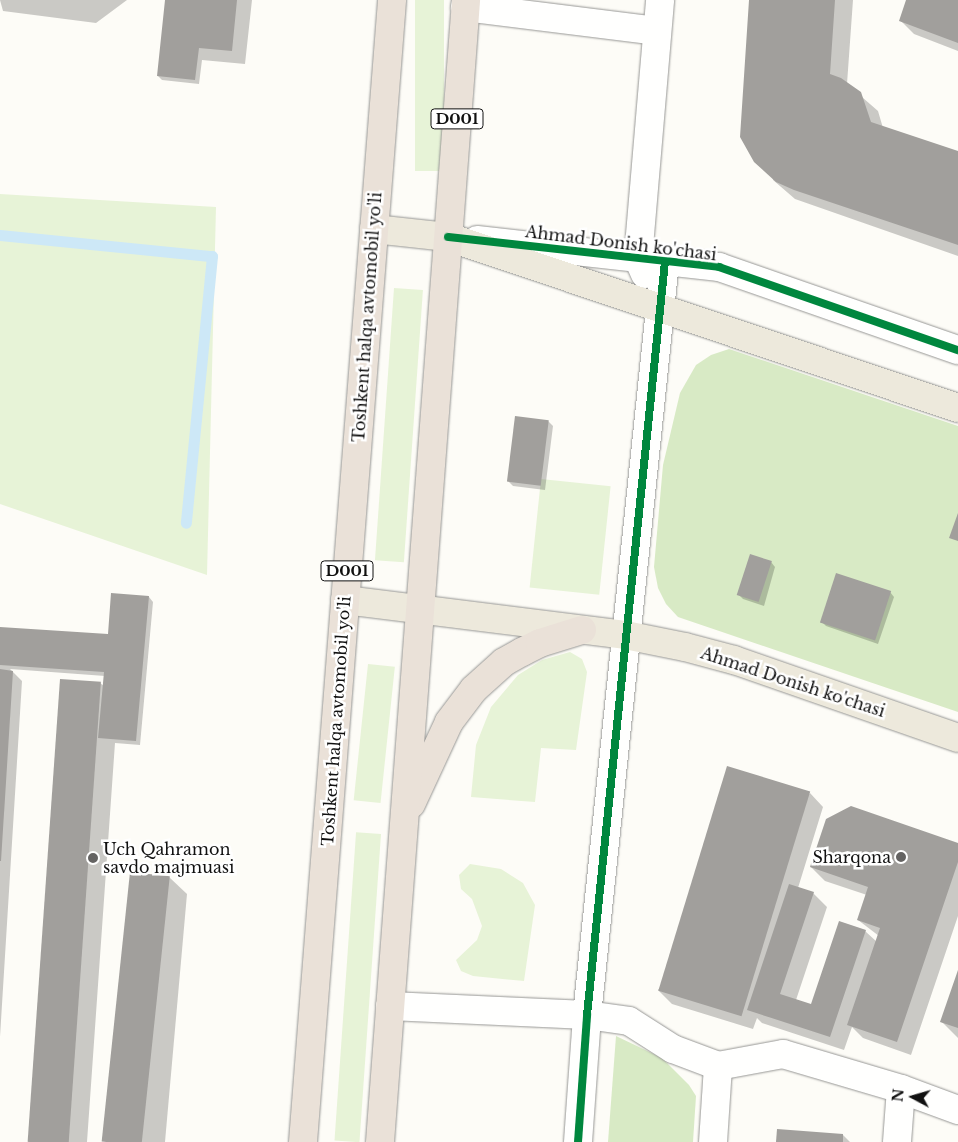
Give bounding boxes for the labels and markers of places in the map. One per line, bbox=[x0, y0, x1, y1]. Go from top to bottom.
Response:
place label: Uch Qahramon savdo majmuasi bbox=[103, 839, 234, 877]
place label: Sharqona bbox=[813, 847, 891, 867]
marker: Sharqona bbox=[895, 851, 907, 863]
marker: Uch Qahramon savdo majmuasi bbox=[87, 852, 99, 864]

